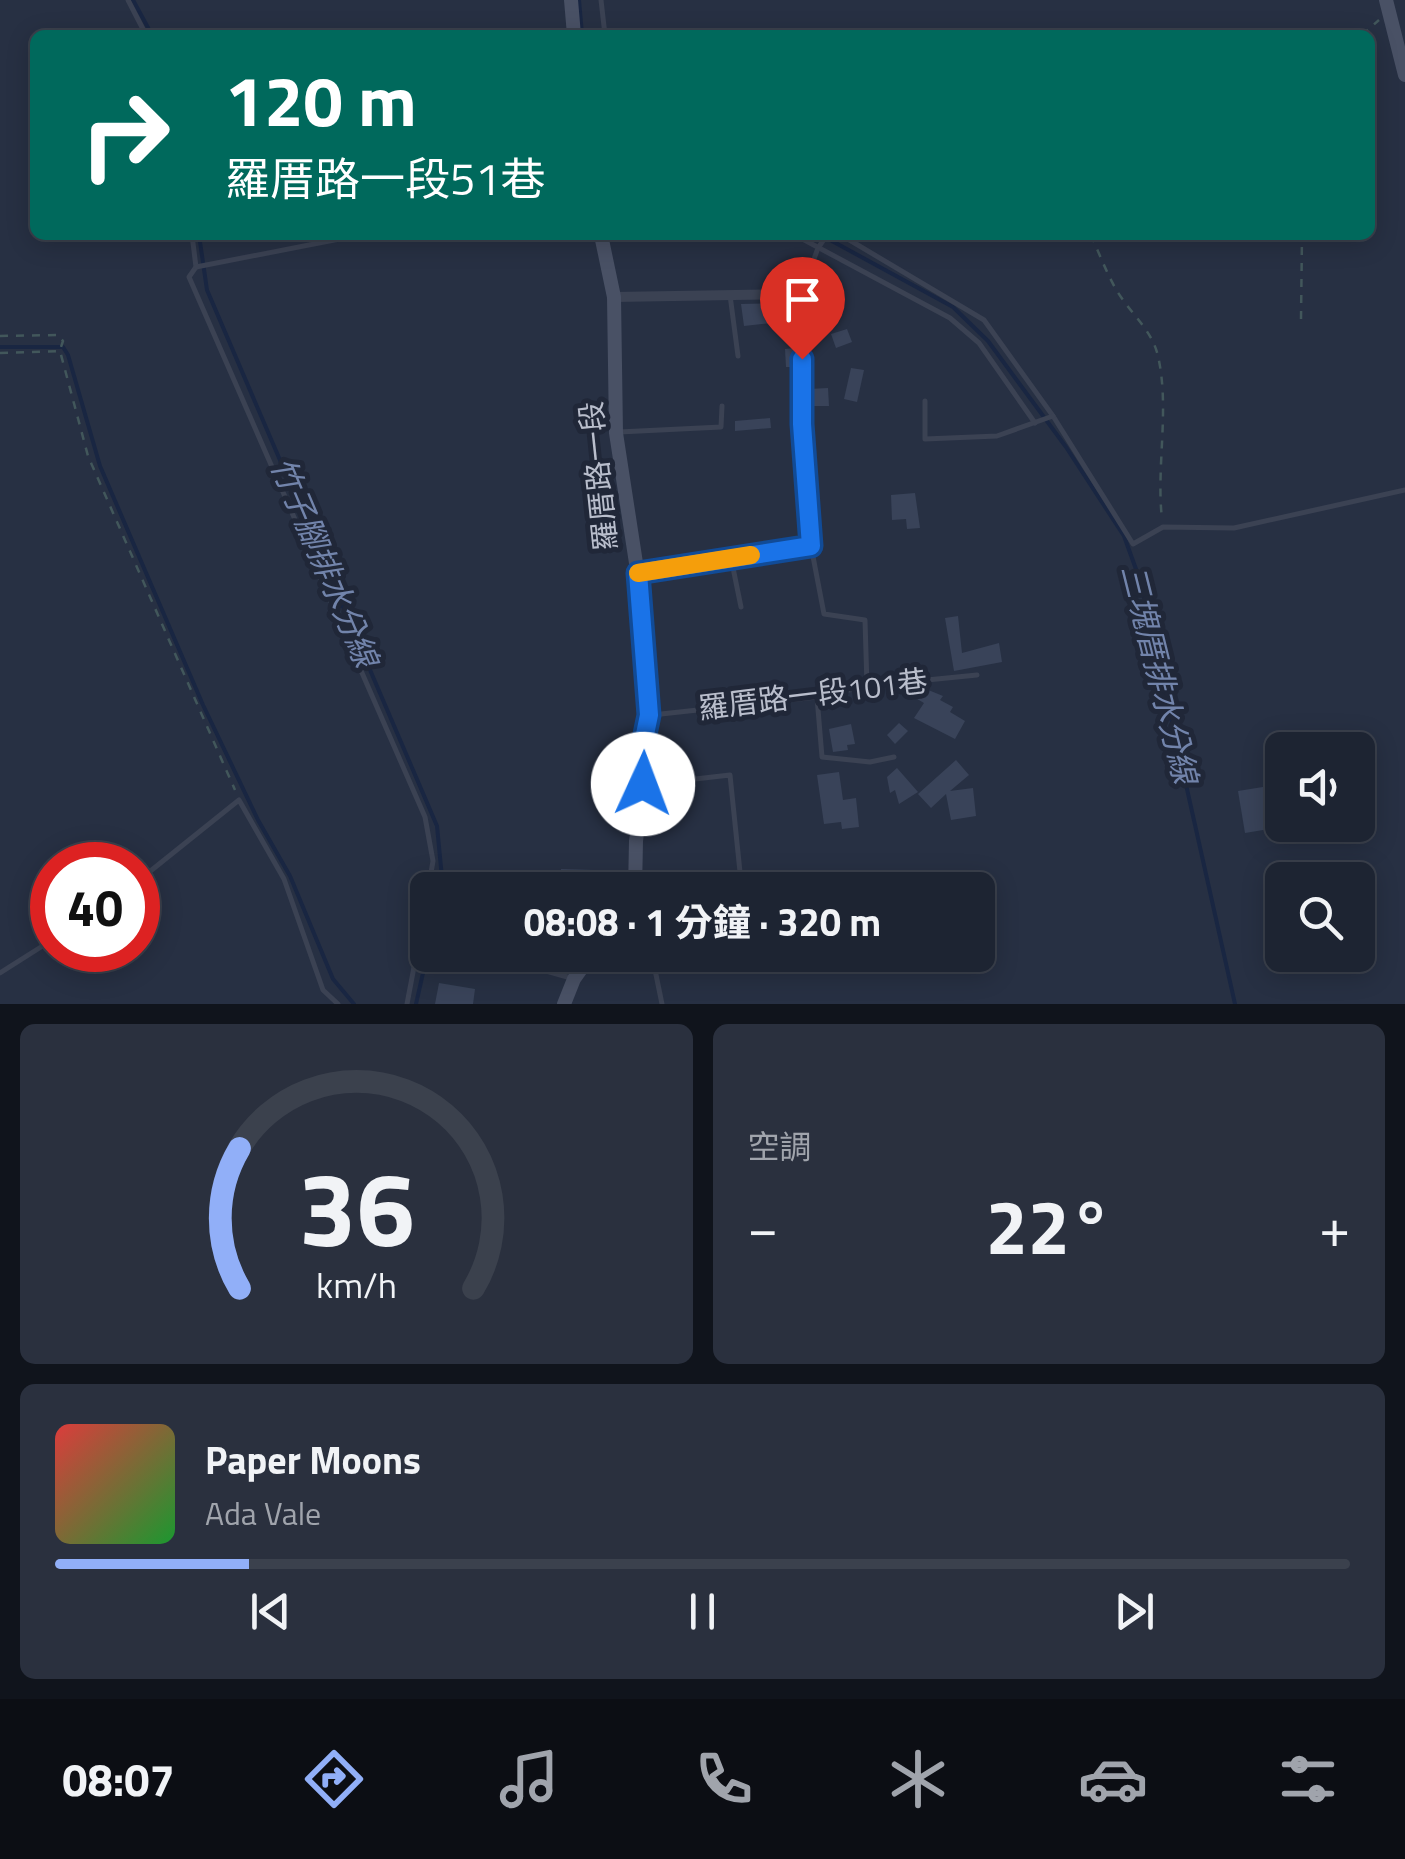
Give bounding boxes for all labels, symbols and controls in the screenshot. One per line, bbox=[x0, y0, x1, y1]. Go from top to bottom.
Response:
text: 120 m bbox=[225, 47, 417, 153]
icon: right bbox=[60, 70, 190, 200]
text: 羅厝路一段51巷 bbox=[225, 144, 545, 212]
pin bbox=[760, 257, 845, 360]
icon: arrive bbox=[775, 272, 830, 327]
street label: 羅厝路一段 bbox=[567, 399, 629, 553]
water label: 竹子腳排水分線 bbox=[259, 449, 392, 677]
water label: 三塊厝排水分線 bbox=[1110, 559, 1211, 791]
street label: 羅厝路一段101巷 bbox=[696, 657, 930, 731]
position arrow bbox=[591, 732, 695, 836]
map controls bbox=[1265, 732, 1375, 972]
button: sound bbox=[1265, 732, 1375, 842]
speed limit sign: 40 bbox=[30, 842, 160, 972]
button: search bbox=[1265, 862, 1375, 972]
text: 08:08 · 1 分鐘 · 320 m bbox=[524, 893, 881, 951]
text: 空調 bbox=[748, 1122, 812, 1170]
text: 36 bbox=[298, 1128, 414, 1286]
text: 22° bbox=[986, 1169, 1112, 1283]
text: − bbox=[748, 1185, 778, 1268]
text: + bbox=[1319, 1185, 1350, 1268]
text: km/h bbox=[316, 1257, 397, 1312]
text: Paper Moons bbox=[205, 1431, 421, 1489]
text: Ada Vale bbox=[205, 1489, 321, 1537]
icon: previous bbox=[243, 1584, 298, 1639]
icon: pause bbox=[675, 1584, 730, 1639]
icon: next bbox=[1107, 1584, 1162, 1639]
icon: directions bbox=[299, 1744, 369, 1814]
icon: music bbox=[494, 1744, 564, 1814]
icon: phone bbox=[689, 1744, 759, 1814]
icon: climate bbox=[883, 1744, 953, 1814]
icon: car bbox=[1078, 1744, 1148, 1814]
icon: filters bbox=[1273, 1744, 1343, 1814]
text: 08:07 bbox=[62, 1745, 175, 1813]

